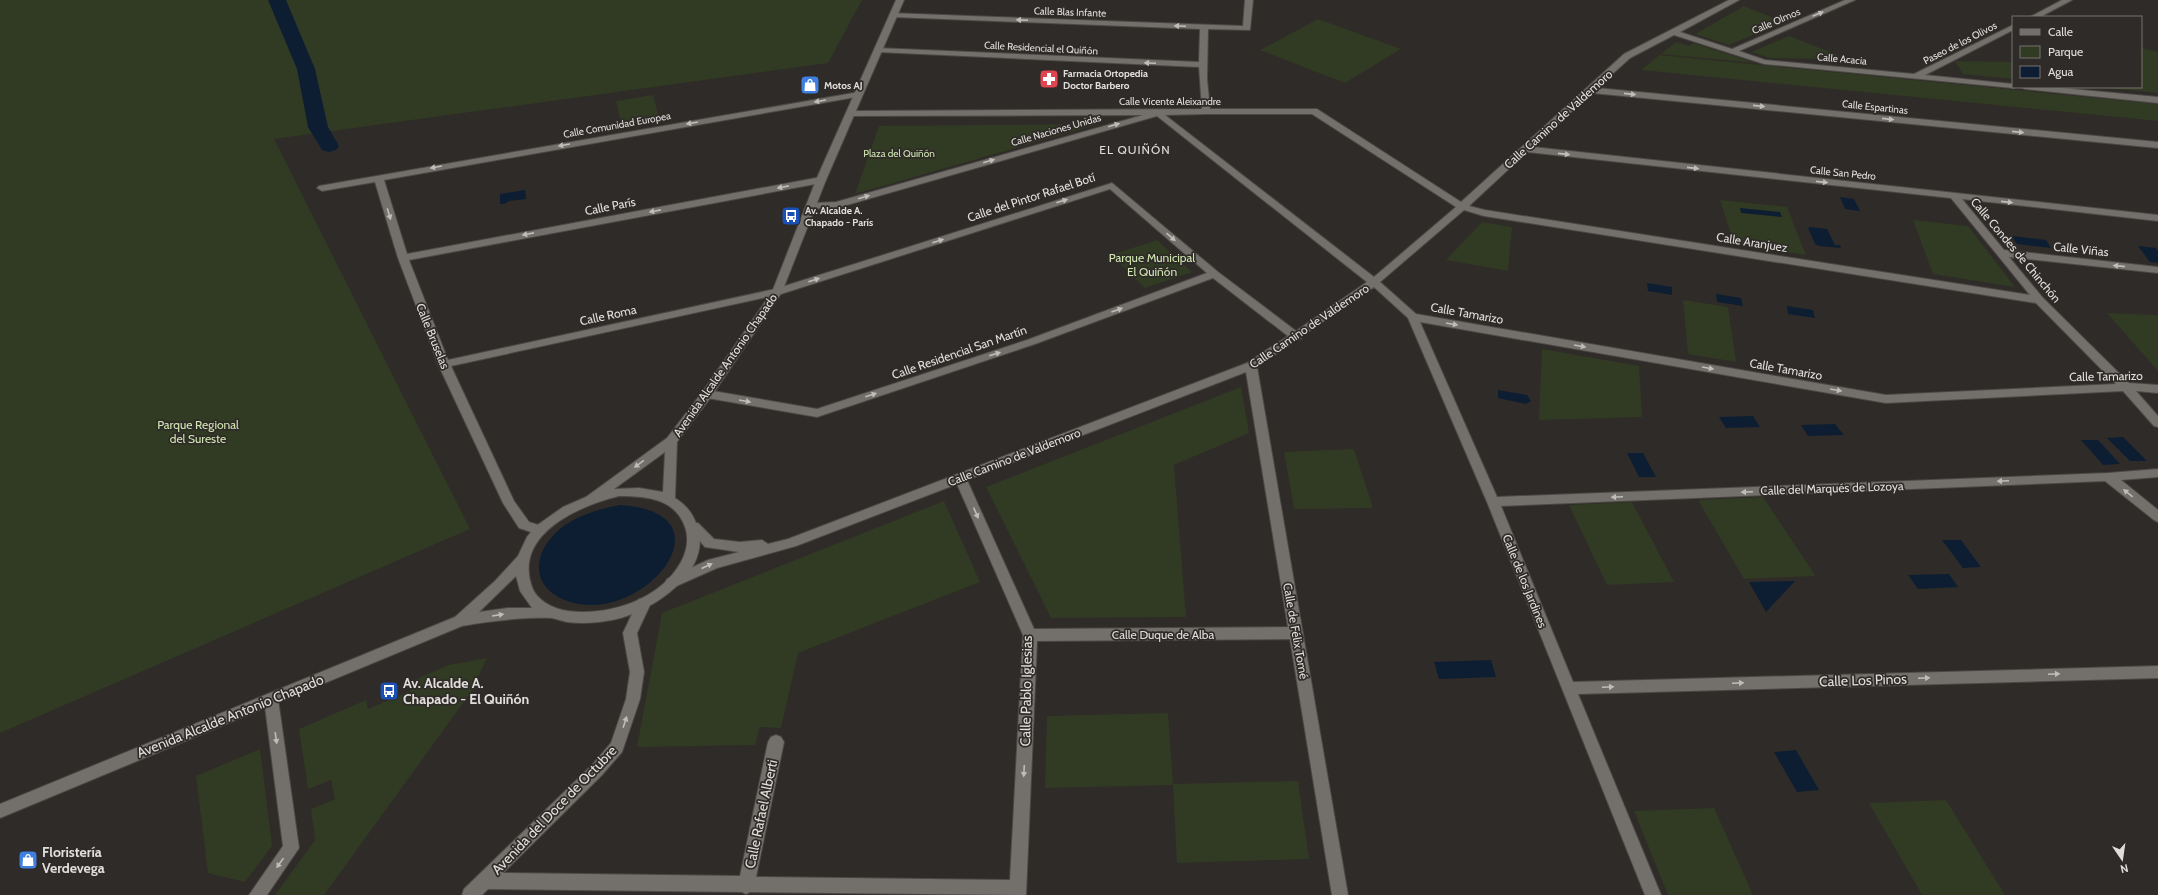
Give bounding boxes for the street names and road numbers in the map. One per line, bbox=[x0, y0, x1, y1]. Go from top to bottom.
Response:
street label: Calle Blas Infante bbox=[1034, 4, 1106, 20]
street label: Calle Olmos bbox=[1750, 5, 1802, 37]
street label: Paseo de los Olivos bbox=[1921, 19, 1999, 67]
street label: Calle Residencial el Quiñón bbox=[984, 39, 1099, 57]
street label: Calle Acacia bbox=[1817, 50, 1868, 68]
street label: Calle Camino de Valdemoro bbox=[1501, 66, 1616, 172]
street label: Calle Vicente Aleixandre bbox=[1119, 95, 1221, 108]
street label: Calle Espartinas bbox=[1841, 97, 1909, 117]
street label: Calle Comunidad Europea bbox=[562, 109, 672, 141]
street label: Calle Naciones Unidas bbox=[1009, 111, 1103, 149]
street label: Calle San Pedro bbox=[1809, 163, 1877, 183]
street label: Calle del Pintor Rafael Botí bbox=[965, 169, 1097, 225]
street label: Calle París bbox=[583, 194, 637, 218]
street label: Calle Condes de Chinchón bbox=[1968, 194, 2065, 306]
street label: Calle Aranjuez bbox=[1715, 229, 1789, 255]
street label: Calle Viñas bbox=[2053, 239, 2109, 259]
street label: Calle Camino de Valdemoro bbox=[1246, 280, 1372, 372]
street label: Avenida Alcalde Antonio Chapado bbox=[670, 290, 781, 439]
street label: Calle Tamarizo bbox=[1429, 299, 1505, 327]
street label: Calle Bruselas bbox=[413, 301, 453, 371]
street label: Calle Roma bbox=[578, 302, 638, 328]
street label: Calle Residencial San Martín bbox=[890, 322, 1029, 382]
street label: Calle Tamarizo bbox=[1748, 355, 1824, 383]
street label: Calle Tamarizo bbox=[2069, 368, 2143, 384]
street label: Calle Camino de Valdemoro bbox=[946, 425, 1083, 489]
street label: Calle del Marqués de Lozoya bbox=[1760, 478, 1904, 498]
street label: Calle de los Jardines bbox=[1499, 532, 1551, 630]
street label: Calle de Félix Tomé bbox=[1280, 582, 1312, 680]
street label: Calle Duque de Alba bbox=[1112, 627, 1214, 642]
street label: Calle Pablo Iglesias bbox=[1016, 635, 1036, 746]
street label: Calle Los Pinos bbox=[1819, 669, 1907, 691]
street label: Avenida Alcalde Antonio Chapado bbox=[134, 670, 326, 762]
street label: Avenida del Doce de Octubre bbox=[488, 742, 620, 878]
street label: Calle Rafael Alberti bbox=[741, 758, 781, 870]

